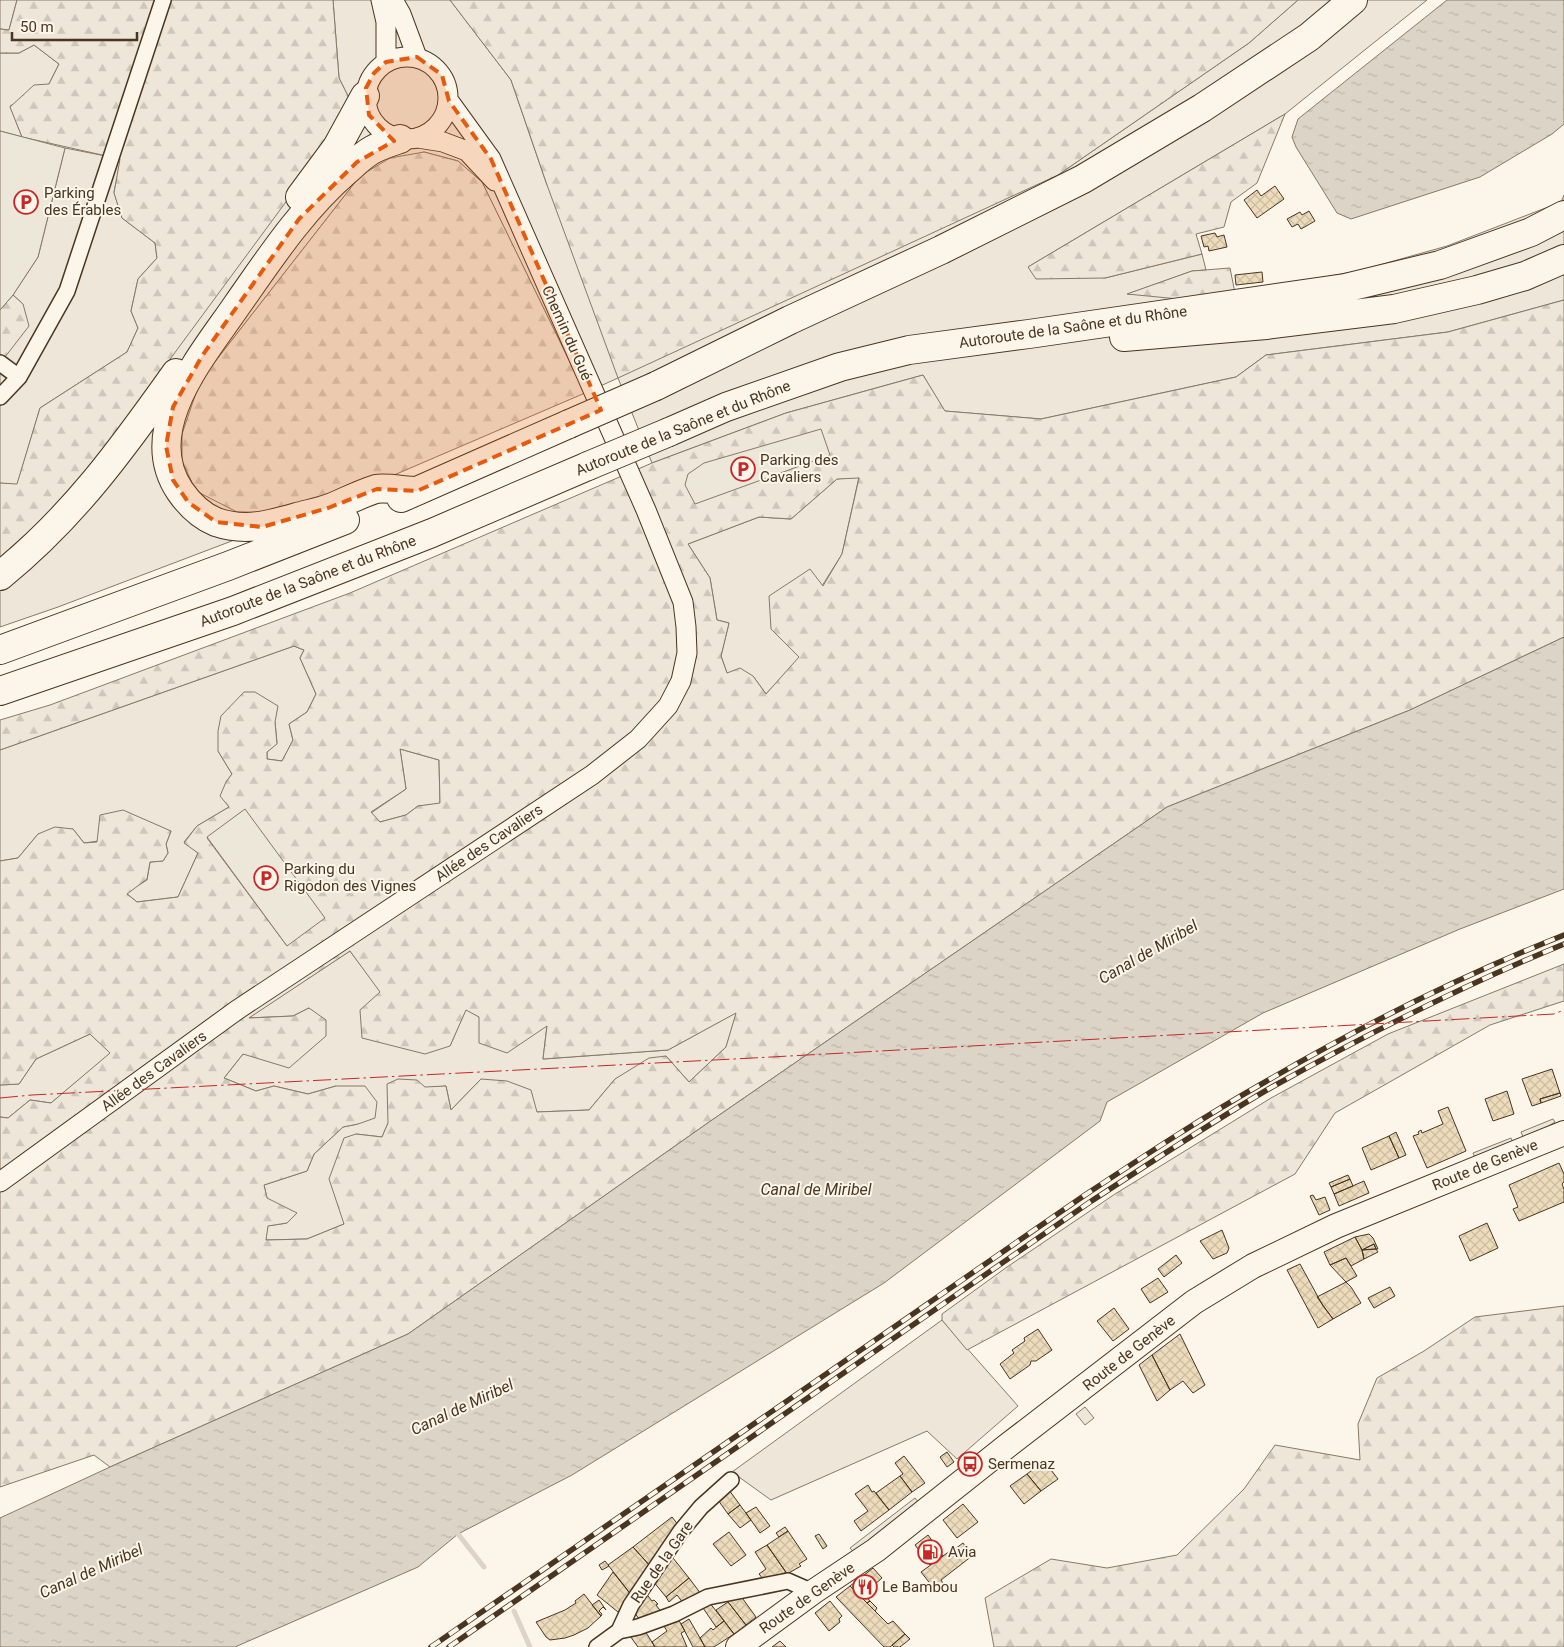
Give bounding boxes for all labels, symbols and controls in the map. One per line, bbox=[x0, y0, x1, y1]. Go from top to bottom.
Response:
scale bar bbox=[12, 10, 138, 42]
text: 50 m bbox=[20, 18, 54, 36]
place label: Parking des Érables bbox=[44, 184, 121, 219]
parking icon: Parking des Érables bbox=[13, 189, 39, 215]
street label: Chemin du Gué bbox=[538, 283, 596, 383]
street label: Autoroute de la Saône et du Rhône bbox=[958, 302, 1188, 352]
street label: Autoroute de la Saône et du Rhône bbox=[573, 377, 793, 479]
place label: Parking des Cavaliers bbox=[760, 451, 838, 486]
parking icon: Parking des Cavaliers bbox=[730, 456, 756, 482]
street label: Autoroute de la Saône et du Rhône bbox=[197, 531, 419, 631]
street label: Allée des Cavaliers bbox=[432, 800, 546, 886]
place label: Parking du Rigodon des Vignes bbox=[284, 860, 416, 895]
parking icon: Parking du Rigodon des Vignes bbox=[253, 865, 279, 891]
water label: Canal de Miribel bbox=[1095, 916, 1201, 988]
street label: Allée des Cavaliers bbox=[98, 1027, 210, 1115]
street label: Route de Genève bbox=[1430, 1136, 1540, 1194]
water label: Canal de Miribel bbox=[760, 1180, 872, 1199]
street label: Route de Genève bbox=[1079, 1311, 1179, 1395]
water label: Canal de Miribel bbox=[408, 1375, 517, 1439]
bus stop icon: Sermenaz bbox=[957, 1451, 983, 1477]
place label: Sermenaz bbox=[988, 1455, 1055, 1473]
street label: Rue de la Gare bbox=[627, 1517, 697, 1607]
fuel station icon: Avia bbox=[917, 1539, 943, 1565]
water label: Canal de Miribel bbox=[36, 1540, 146, 1602]
place label: Avia bbox=[948, 1543, 977, 1561]
street label: Route de Genève bbox=[756, 1558, 858, 1638]
restaurant icon: Le Bambou bbox=[852, 1574, 878, 1600]
place label: Le Bambou bbox=[882, 1578, 958, 1596]

